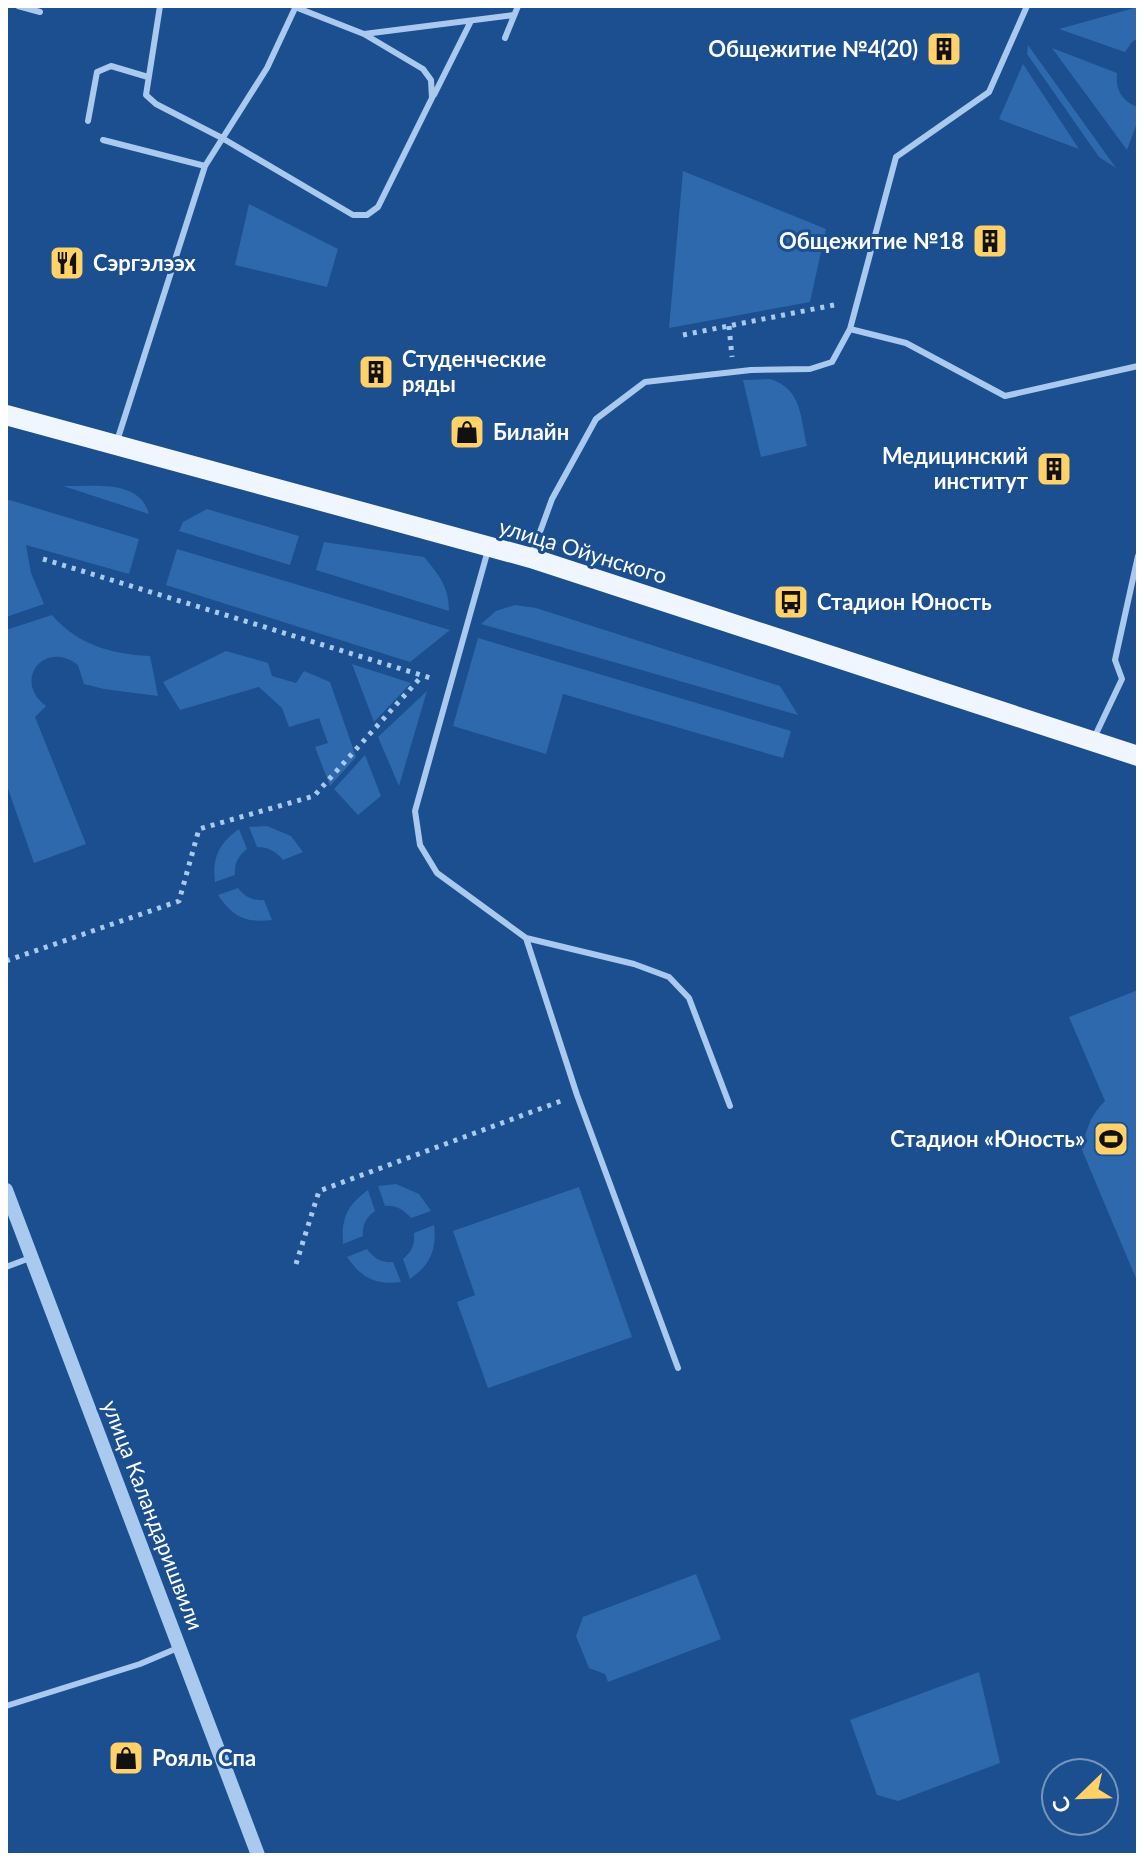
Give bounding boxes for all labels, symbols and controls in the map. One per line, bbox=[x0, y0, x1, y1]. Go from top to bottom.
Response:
building icon: Общежитие №4(20) bbox=[925, 30, 963, 68]
place label: Общежитие №4(20) bbox=[708, 35, 918, 62]
building icon: Общежитие №18 bbox=[971, 222, 1009, 260]
place label: Общежитие №18 bbox=[779, 227, 964, 254]
restaurant icon: Сэргэлээх bbox=[48, 244, 86, 282]
place label: Сэргэлээх bbox=[93, 249, 196, 276]
place label: Студенческие ряды bbox=[402, 345, 547, 397]
building icon: Студенческие ряды bbox=[357, 353, 395, 391]
shop icon: Билайн bbox=[448, 413, 486, 451]
place label: Билайн bbox=[493, 418, 569, 445]
place label: Медицинский институт bbox=[882, 442, 1029, 494]
building icon: Медицинский институт bbox=[1035, 450, 1073, 488]
street label: улица Ойунского bbox=[496, 512, 671, 589]
bus stop icon: Стадион Юность bbox=[772, 583, 810, 621]
place label: Стадион Юность bbox=[817, 588, 992, 615]
sports icon: Стадион «Юность» bbox=[1092, 1120, 1130, 1158]
place label: Стадион «Юность» bbox=[890, 1125, 1085, 1152]
street label: улица Каландаришвили bbox=[97, 1396, 210, 1634]
shop icon: Рояль Спа bbox=[107, 1739, 145, 1777]
place label: Рояль Спа bbox=[152, 1744, 256, 1771]
north arrow bbox=[1040, 1757, 1120, 1837]
text: С bbox=[1046, 1793, 1076, 1817]

